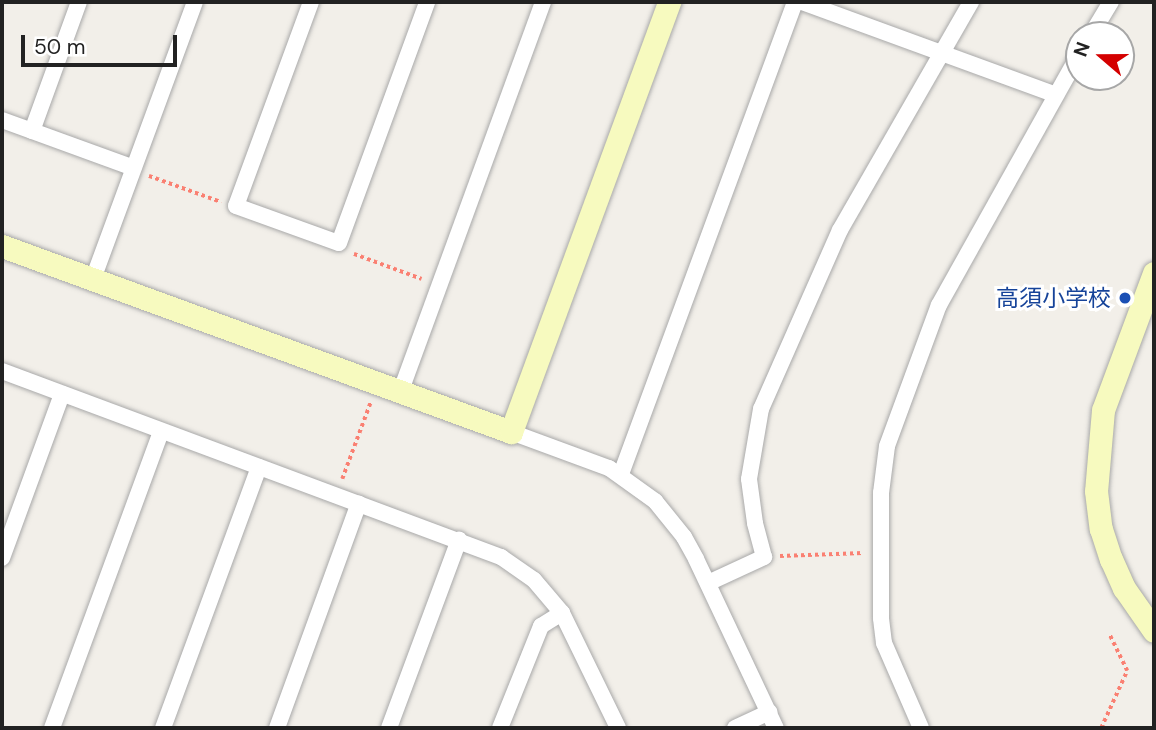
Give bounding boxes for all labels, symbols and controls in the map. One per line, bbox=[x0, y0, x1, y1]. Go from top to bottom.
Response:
scale bar bbox=[24, 21, 180, 65]
north arrow bbox=[1065, 21, 1135, 91]
text: 50 m bbox=[34, 33, 85, 61]
text: N bbox=[1068, 39, 1096, 60]
place label: 高須小学校 bbox=[996, 284, 1111, 312]
marker: 高須小学校 bbox=[1117, 290, 1133, 306]

